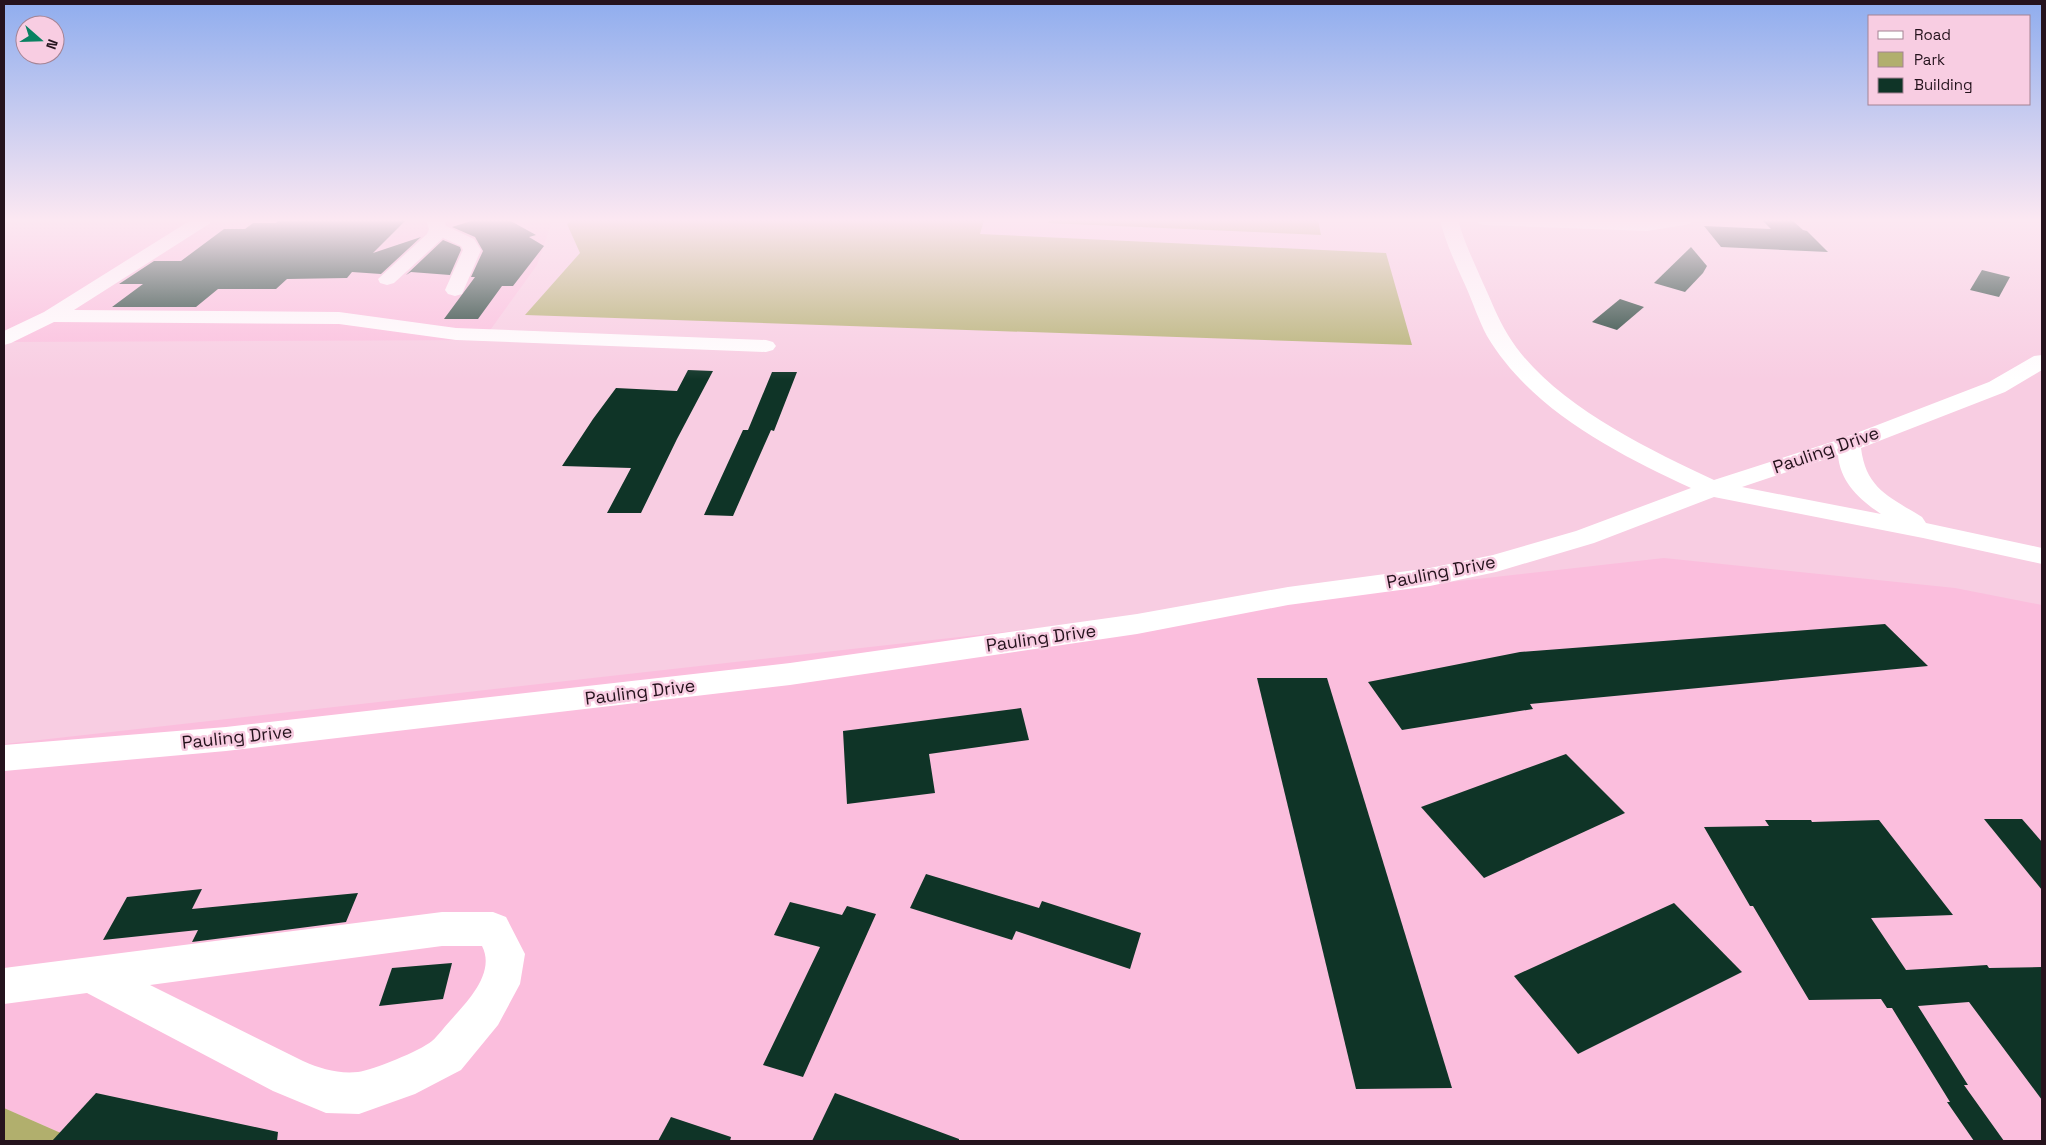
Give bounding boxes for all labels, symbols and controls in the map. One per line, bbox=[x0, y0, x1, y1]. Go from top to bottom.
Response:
north arrow bbox=[15, 15, 65, 65]
legend bbox=[1868, 15, 2031, 105]
text: Road bbox=[1914, 25, 1951, 44]
text: N bbox=[42, 37, 62, 52]
text: Park bbox=[1914, 50, 1945, 69]
text: Building bbox=[1914, 75, 1973, 94]
street label: Pauling Drive bbox=[1770, 421, 1882, 478]
street label: Pauling Drive bbox=[1384, 550, 1498, 593]
street label: Pauling Drive bbox=[984, 618, 1097, 657]
street label: Pauling Drive bbox=[583, 673, 696, 710]
street label: Pauling Drive bbox=[181, 719, 293, 754]

